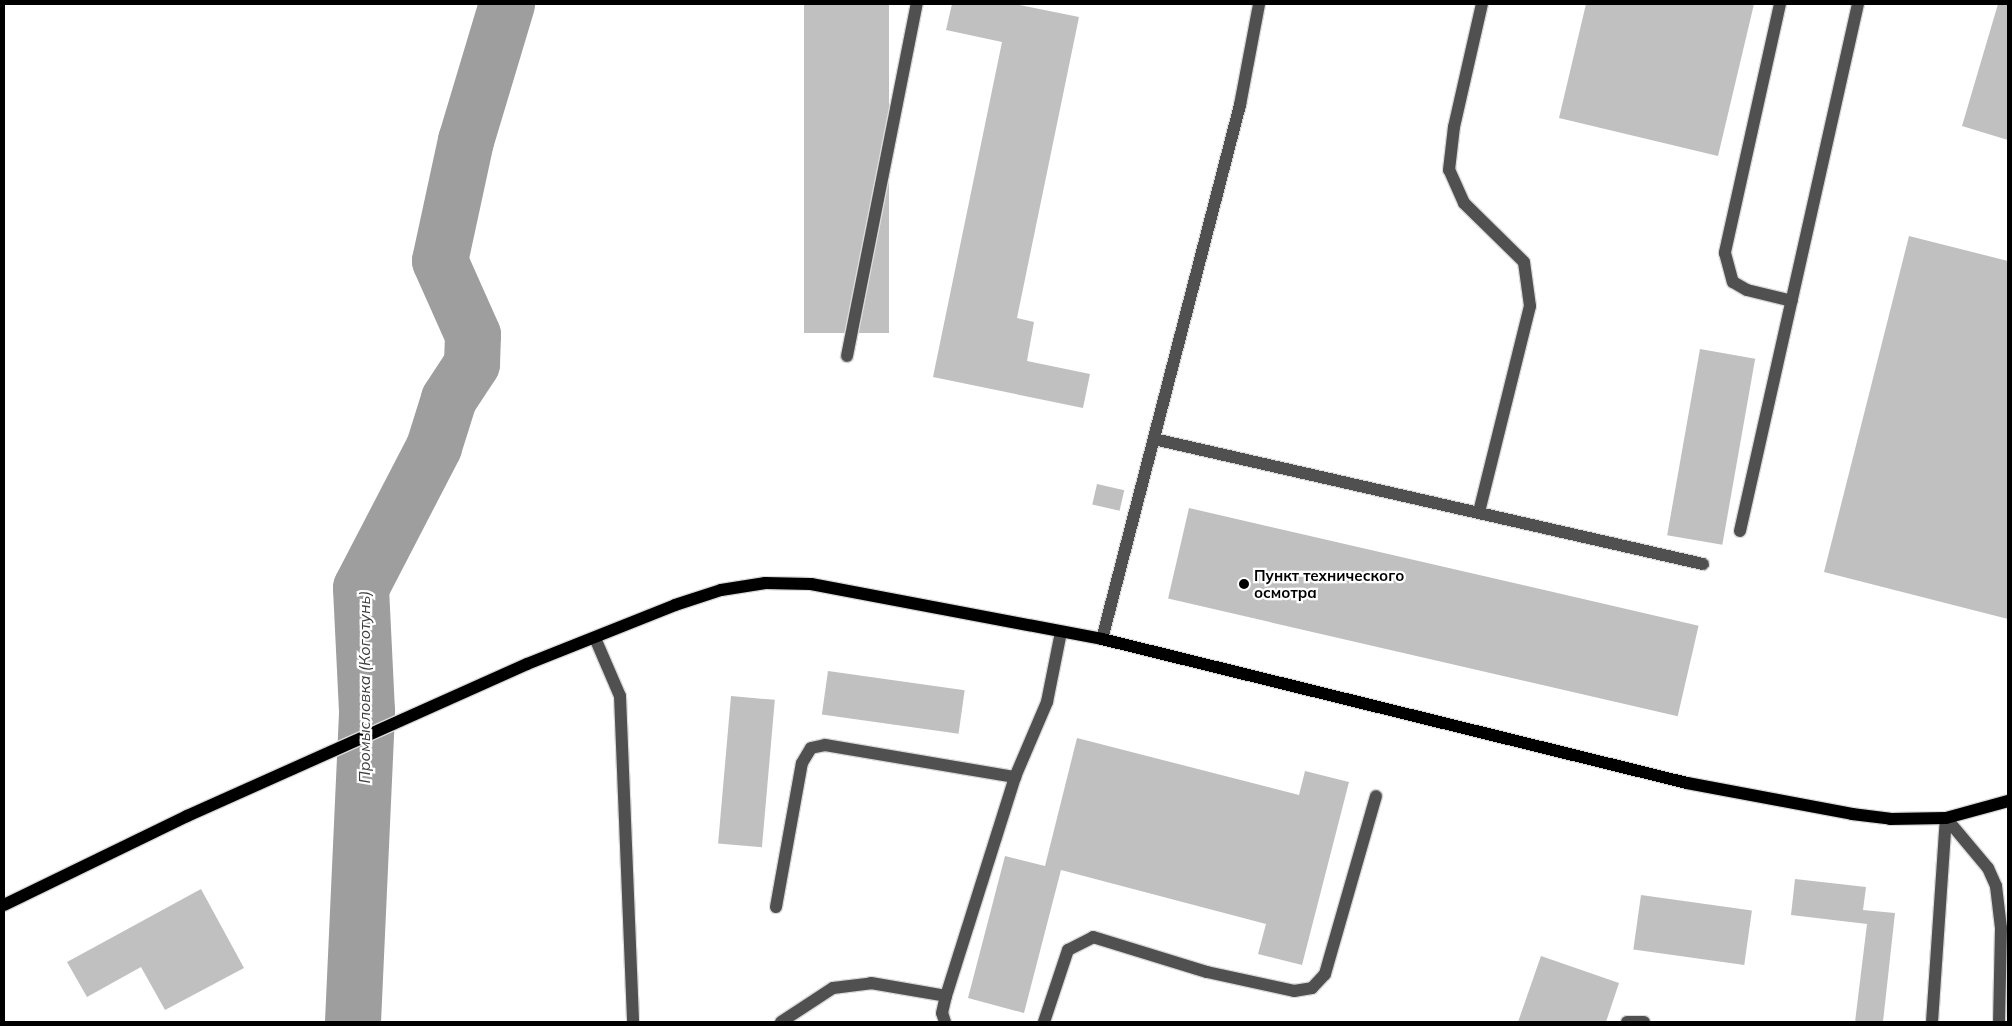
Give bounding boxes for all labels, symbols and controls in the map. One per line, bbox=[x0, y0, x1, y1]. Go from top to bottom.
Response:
place label: Пункт технического осмотра bbox=[1254, 566, 1404, 601]
marker: Пункт технического осмотра bbox=[1238, 578, 1250, 590]
water label: Промысловка (Коготунь) bbox=[354, 591, 374, 783]

